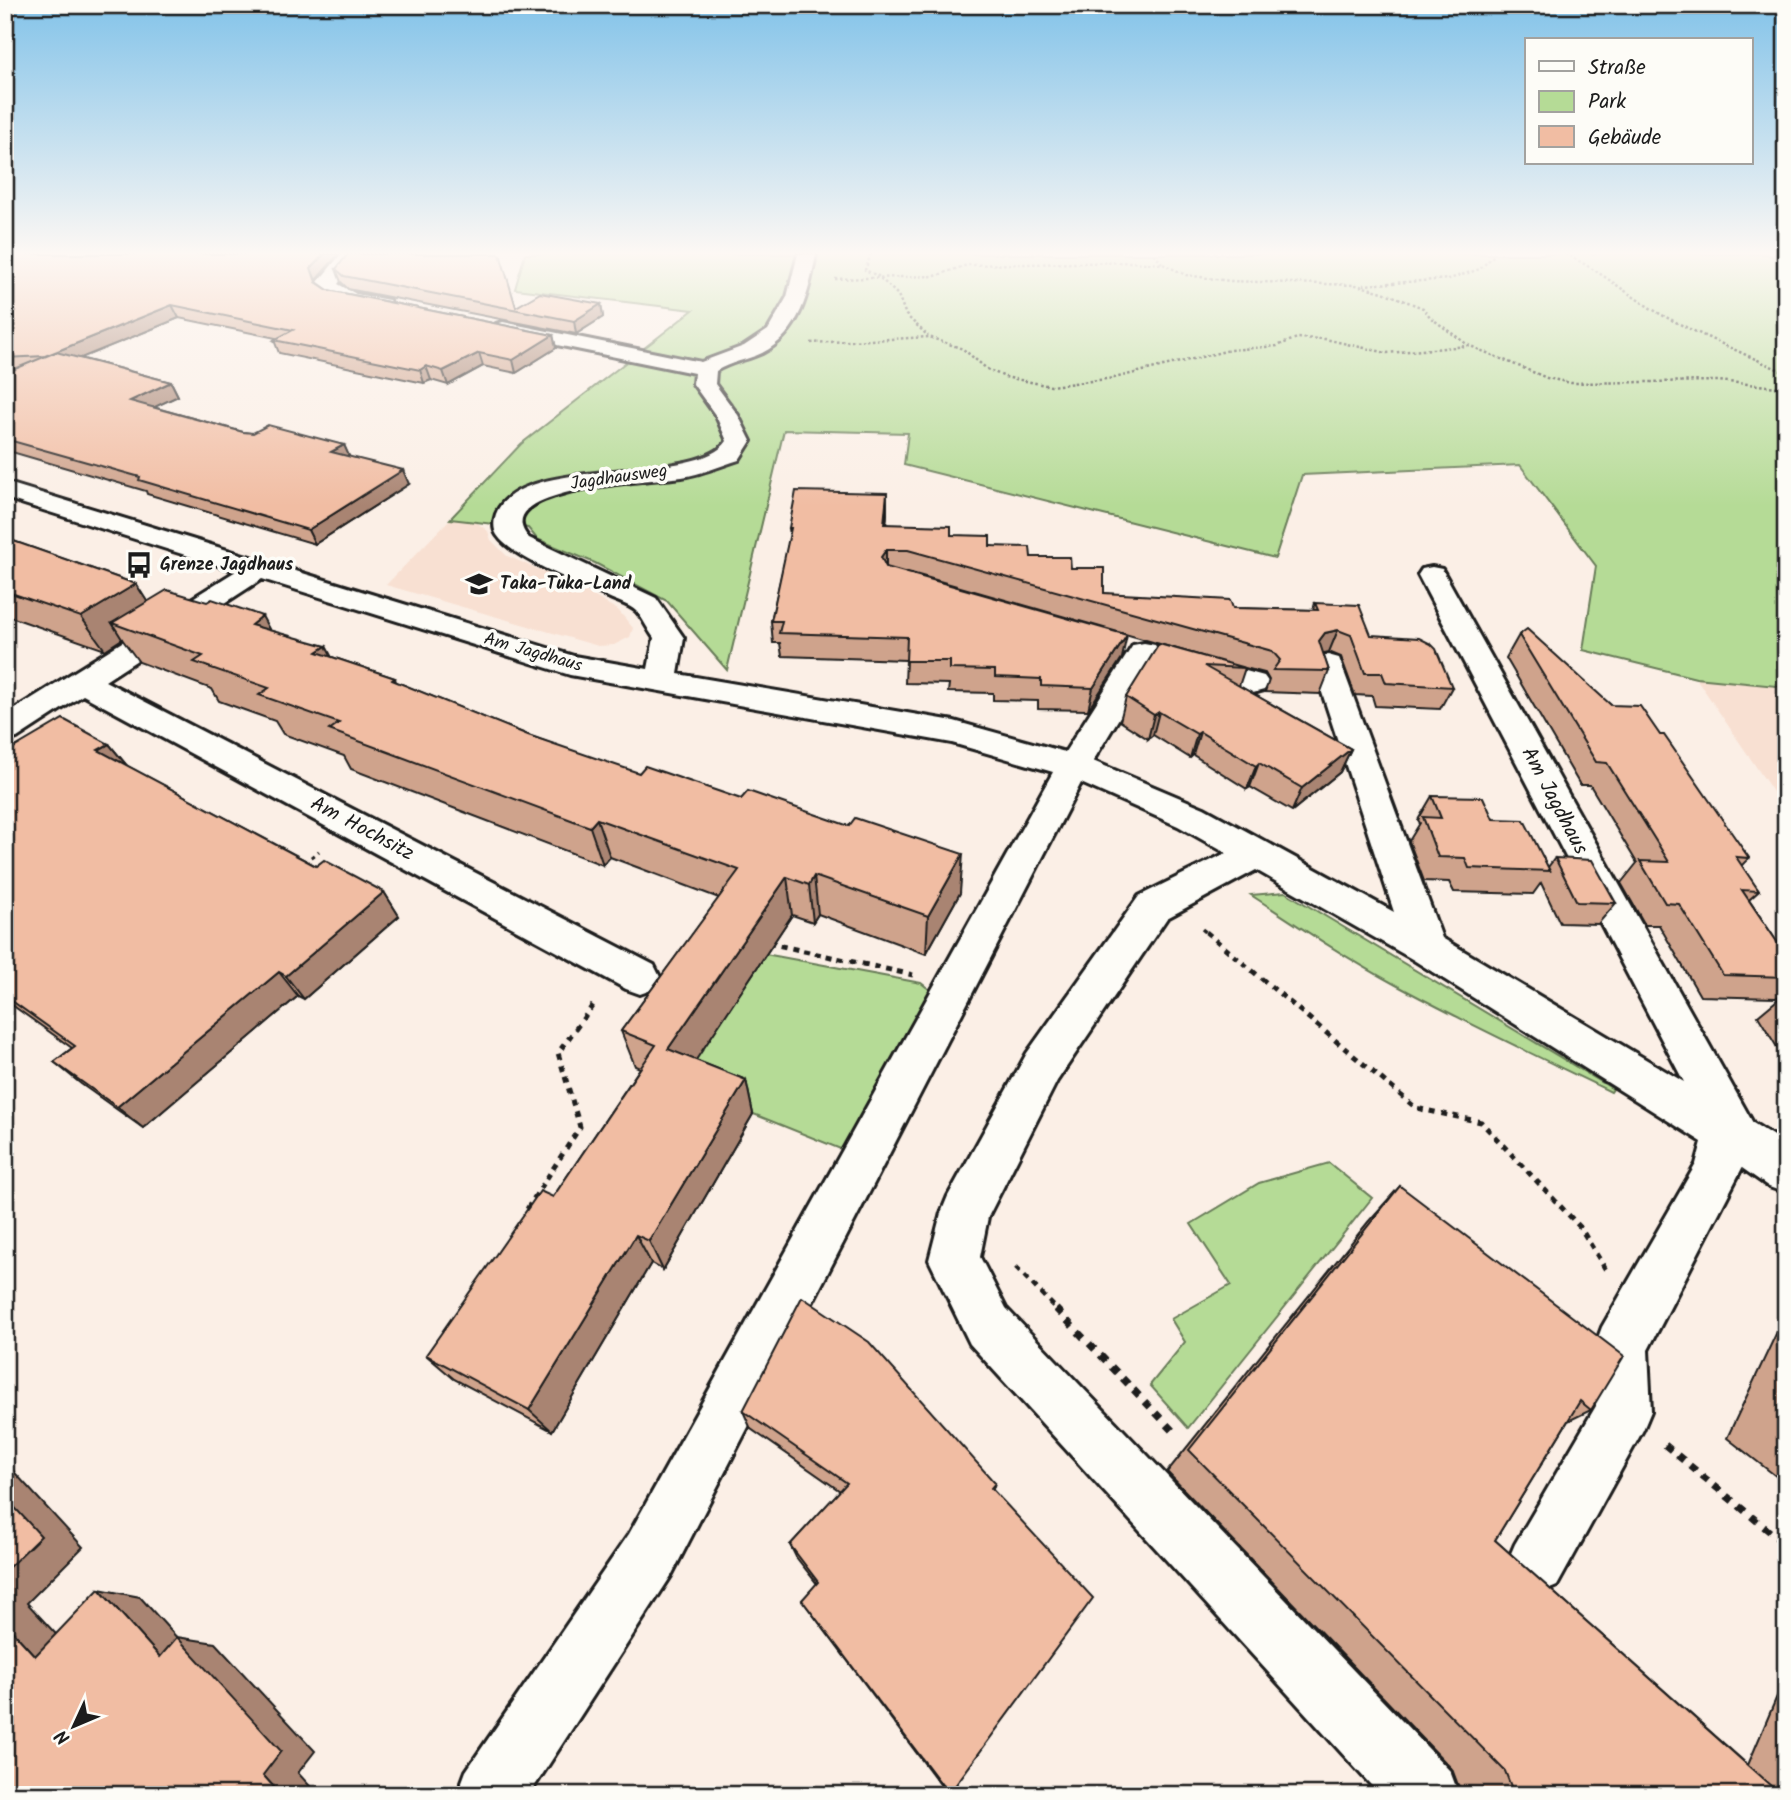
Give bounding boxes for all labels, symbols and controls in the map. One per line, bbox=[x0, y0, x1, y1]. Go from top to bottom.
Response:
legend bbox=[1525, 38, 1752, 164]
text: Straße bbox=[1588, 52, 1646, 85]
text: Park bbox=[1588, 86, 1626, 119]
text: Gebäude bbox=[1588, 122, 1662, 155]
street label: Jagdhausweg bbox=[569, 457, 669, 499]
bus stop icon: Grenze Jagdhaus bbox=[124, 550, 154, 580]
place label: Grenze Jagdhaus bbox=[160, 551, 294, 580]
school or university icon: Taka-Tuka-Land bbox=[464, 569, 494, 599]
place label: Taka-Tuka-Land bbox=[500, 570, 632, 599]
street label: Am Jagdhaus bbox=[480, 625, 586, 681]
street label: Am Jagdhaus bbox=[1512, 741, 1596, 861]
street label: Am Hochsitz bbox=[304, 788, 420, 870]
north arrow bbox=[38, 1692, 108, 1762]
text: N bbox=[48, 1722, 78, 1751]

